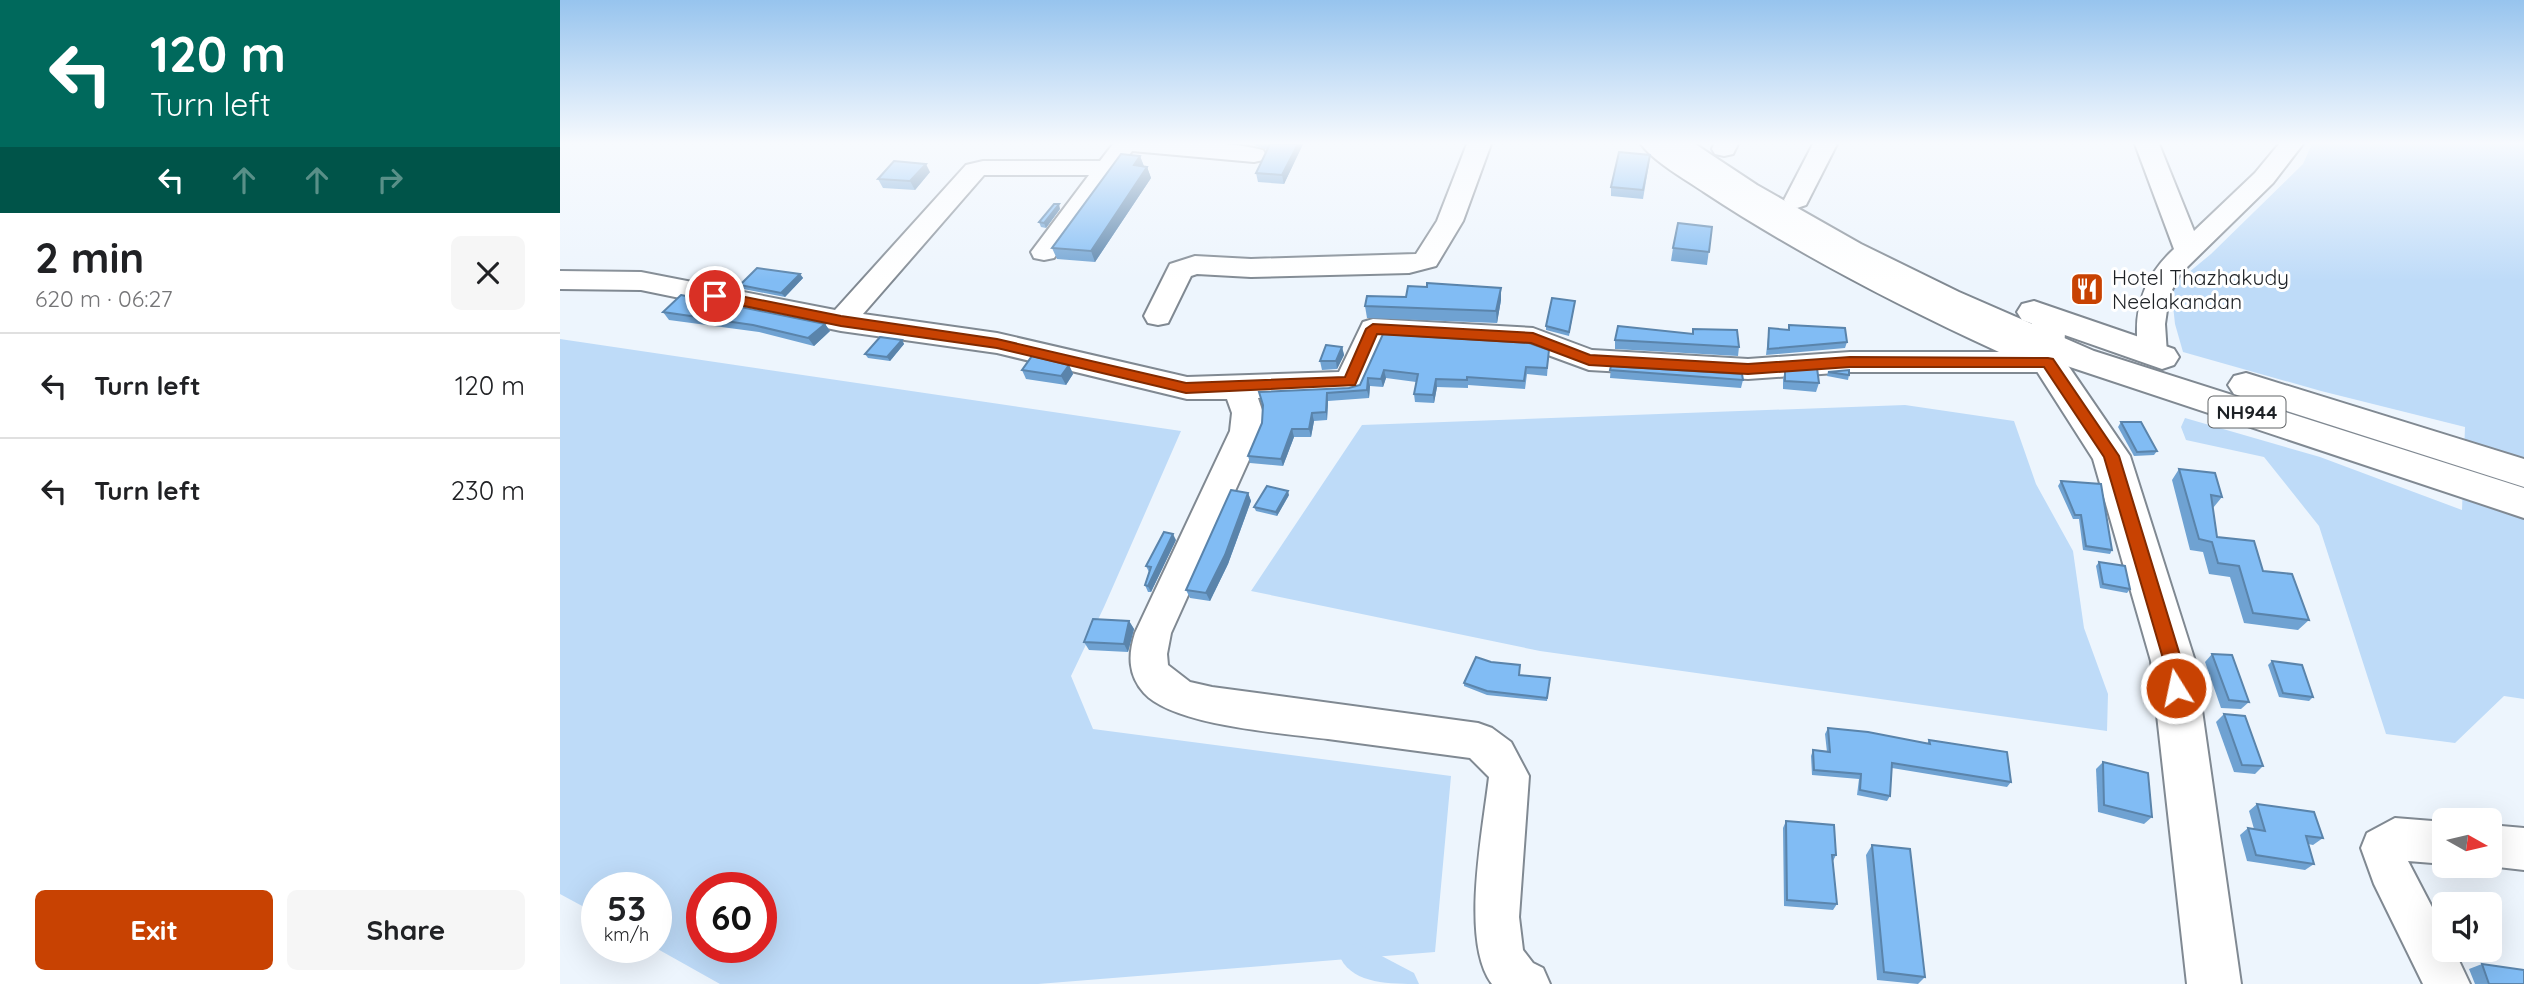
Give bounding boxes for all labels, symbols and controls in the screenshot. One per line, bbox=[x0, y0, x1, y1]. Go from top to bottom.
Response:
text: 120 m bbox=[150, 23, 286, 84]
icon: left bbox=[35, 28, 126, 119]
text: Turn left bbox=[150, 84, 271, 124]
icon: left bbox=[152, 161, 190, 199]
icon: ahead bbox=[225, 161, 263, 199]
icon: ahead bbox=[298, 161, 336, 199]
icon: right bbox=[371, 161, 409, 199]
text: 2 min bbox=[35, 231, 144, 284]
button: close bbox=[451, 236, 525, 310]
place label: Hotel Thazhakudy Neelakandan bbox=[2112, 264, 2289, 314]
pin bbox=[685, 266, 745, 326]
restaurant icon: Hotel Thazhakudy Neelakandan bbox=[2068, 270, 2106, 308]
icon: arrive bbox=[696, 277, 734, 315]
text: 620 m · 06:27 bbox=[35, 284, 173, 313]
icon: left bbox=[35, 367, 73, 405]
text: Turn left bbox=[94, 369, 201, 402]
text: 120 m bbox=[455, 369, 525, 402]
road number: NH944 bbox=[2208, 396, 2286, 428]
icon: left bbox=[35, 472, 73, 510]
text: Turn left bbox=[94, 474, 201, 507]
text: 230 m bbox=[451, 474, 525, 507]
position arrow bbox=[2139, 651, 2213, 725]
north arrow bbox=[2432, 808, 2502, 878]
map controls bbox=[2432, 808, 2502, 962]
speed limit sign: 60 bbox=[686, 872, 777, 963]
text: 53 bbox=[607, 886, 646, 930]
button: Exit bbox=[35, 890, 273, 970]
button: Share bbox=[287, 890, 525, 970]
button: sound bbox=[2432, 892, 2502, 962]
text: km/h bbox=[604, 923, 649, 946]

